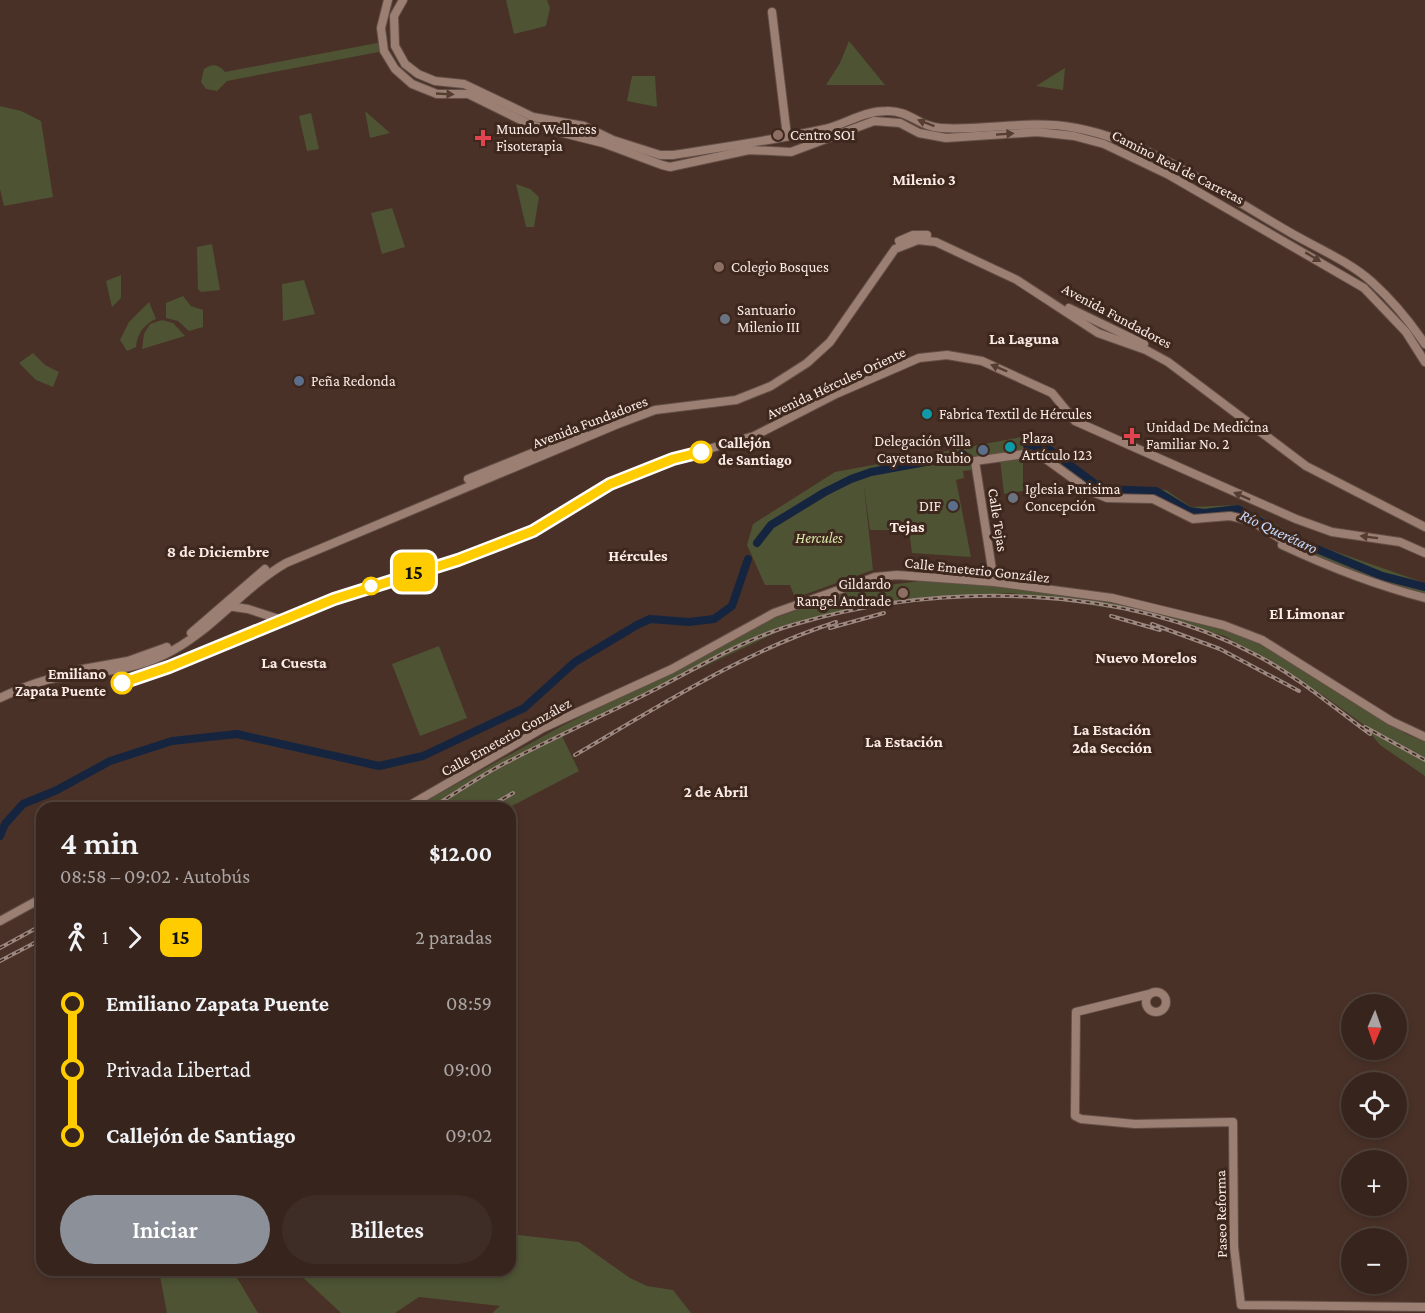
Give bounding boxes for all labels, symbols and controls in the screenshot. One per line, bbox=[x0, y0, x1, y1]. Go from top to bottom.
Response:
one-way arrow bbox=[436, 90, 455, 99]
one-way arrow bbox=[917, 118, 935, 128]
place label: Mundo Wellness Fisoterapia bbox=[496, 121, 597, 155]
place label: Centro SOI bbox=[790, 127, 855, 143]
street label: Camino Real de Carretas bbox=[1109, 127, 1247, 207]
marker: Centro SOI bbox=[771, 128, 785, 142]
marker: Mundo Wellness Fisoterapia bbox=[474, 129, 492, 147]
one-way arrow bbox=[995, 129, 1014, 139]
district label: Milenio 3 bbox=[892, 171, 956, 188]
one-way arrow bbox=[1305, 252, 1321, 263]
place label: Colegio Bosques bbox=[731, 259, 829, 276]
marker: Colegio Bosques bbox=[712, 260, 726, 274]
street label: Avenida Fundadores bbox=[1059, 280, 1175, 352]
place label: Santuario Milenio III bbox=[737, 302, 800, 335]
marker: Santuario Milenio III bbox=[718, 312, 732, 326]
district label: La Laguna bbox=[989, 330, 1059, 347]
street label: Avenida Hércules Oriente bbox=[764, 344, 908, 422]
one-way arrow bbox=[989, 363, 1007, 373]
place label: Peña Redonda bbox=[311, 373, 396, 389]
marker: Peña Redonda bbox=[292, 374, 306, 388]
street label: Avenida Fundadores bbox=[530, 393, 650, 451]
place label: Fabrica Textil de Hércules bbox=[939, 406, 1092, 422]
marker: Fabrica Textil de Hércules bbox=[920, 407, 934, 421]
place label: Unidad De Medicina Familiar No. 2 bbox=[1146, 419, 1269, 452]
marker: Unidad De Medicina Familiar No. 2 bbox=[1123, 427, 1141, 445]
place label: Plaza Artículo 123 bbox=[1022, 430, 1092, 463]
place label: Delegación Villa Cayetano Rubio bbox=[874, 433, 971, 467]
place label: Callejón de Santiago bbox=[718, 435, 792, 468]
marker: Plaza Artículo 123 bbox=[1003, 440, 1017, 454]
marker: Callejón de Santiago bbox=[690, 441, 712, 463]
marker: Delegación Villa Cayetano Rubio bbox=[976, 443, 990, 457]
place label: Iglesia Purisima Concepción bbox=[1025, 481, 1121, 515]
street label: Calle Tejas bbox=[984, 487, 1011, 553]
marker: Iglesia Purisima Concepción bbox=[1006, 491, 1020, 505]
one-way arrow bbox=[1233, 491, 1251, 501]
place label: DIF bbox=[919, 498, 942, 514]
marker: DIF bbox=[946, 499, 960, 513]
water label: Río Querétaro bbox=[1237, 506, 1320, 557]
district label: Tejas bbox=[889, 518, 925, 536]
park label: Hercules bbox=[795, 530, 843, 546]
one-way arrow bbox=[1360, 532, 1379, 542]
district label: 8 de Diciembre bbox=[167, 543, 270, 560]
district label: Hércules bbox=[608, 547, 668, 564]
line badge: 15 bbox=[387, 552, 441, 592]
street label: Calle Emeterio González bbox=[904, 554, 1050, 586]
text: 15 bbox=[405, 560, 423, 584]
place label: Gildardo Rangel Andrade bbox=[796, 576, 891, 610]
unlabelled marker bbox=[362, 577, 380, 595]
marker: Gildardo Rangel Andrade bbox=[896, 586, 910, 600]
district label: El Limonar bbox=[1269, 605, 1345, 622]
district label: Nuevo Morelos bbox=[1095, 649, 1197, 666]
district label: La Cuesta bbox=[261, 654, 327, 671]
place label: Emiliano Zapata Puente bbox=[15, 666, 106, 699]
marker: Emiliano Zapata Puente bbox=[111, 672, 133, 694]
street label: Calle Emeterio González bbox=[438, 695, 574, 779]
district label: La Estación 2da Sección bbox=[1072, 721, 1152, 756]
district label: La Estación bbox=[865, 733, 943, 750]
district label: 2 de Abril bbox=[684, 783, 749, 800]
text: 4 min bbox=[60, 824, 139, 861]
text: $12.00 bbox=[429, 841, 492, 866]
text: 08:58 – 09:02 · Autobús bbox=[60, 865, 250, 887]
icon: walk bbox=[60, 921, 93, 954]
icon: forward bbox=[118, 921, 151, 954]
text: 15 bbox=[172, 925, 190, 949]
text: 1 bbox=[102, 926, 109, 948]
text: 2 paradas bbox=[415, 926, 492, 948]
text: Emiliano Zapata Puente bbox=[106, 991, 329, 1016]
text: 08:59 bbox=[446, 992, 492, 1014]
north arrow bbox=[1341, 994, 1407, 1060]
map controls bbox=[1341, 994, 1407, 1294]
text: Privada Libertad bbox=[106, 1057, 251, 1082]
text: 09:00 bbox=[443, 1058, 492, 1080]
button: locate bbox=[1341, 1072, 1407, 1138]
text: Callejón de Santiago bbox=[106, 1123, 296, 1148]
text: 09:02 bbox=[445, 1124, 492, 1146]
button: + bbox=[1341, 1150, 1407, 1216]
street label: Paseo Reforma bbox=[1212, 1170, 1230, 1258]
button: Iniciar bbox=[60, 1195, 270, 1264]
button: Billetes bbox=[282, 1195, 492, 1264]
button: − bbox=[1341, 1228, 1407, 1294]

